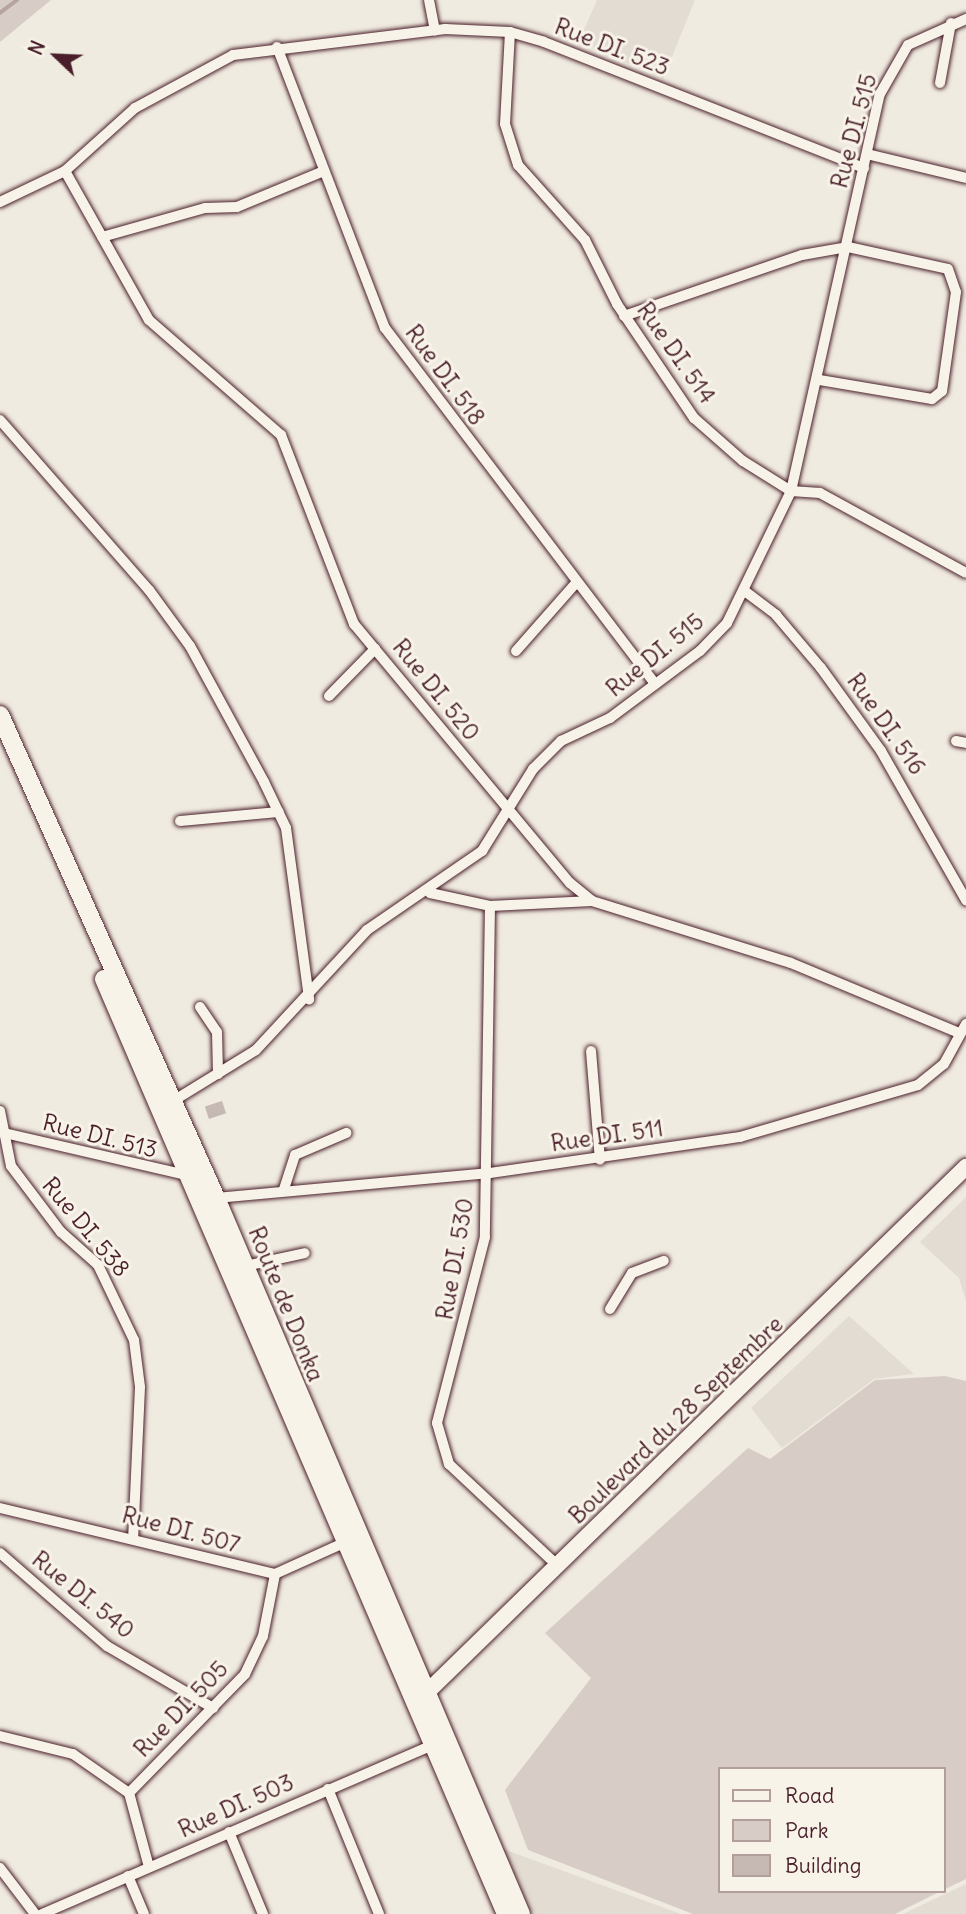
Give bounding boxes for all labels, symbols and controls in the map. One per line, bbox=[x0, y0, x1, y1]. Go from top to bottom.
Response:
street label: Rue DI. 523 bbox=[551, 12, 673, 82]
north arrow bbox=[21, 21, 91, 91]
text: N bbox=[23, 37, 50, 59]
street label: Rue DI. 515 bbox=[825, 71, 883, 191]
street label: Rue DI. 514 bbox=[631, 297, 721, 409]
street label: Rue DI. 518 bbox=[399, 319, 491, 431]
street label: Rue DI. 515 bbox=[601, 607, 709, 703]
street label: Rue DI. 520 bbox=[387, 634, 485, 746]
street label: Rue DI. 516 bbox=[841, 668, 931, 780]
street label: Rue DI. 513 bbox=[40, 1108, 160, 1164]
street label: Rue DI. 511 bbox=[549, 1114, 665, 1158]
street label: Rue DI. 538 bbox=[36, 1172, 136, 1282]
street label: Rue DI. 530 bbox=[431, 1196, 479, 1322]
street label: Route de Donka bbox=[242, 1222, 330, 1386]
street label: Boulevard du 28 Septembre bbox=[563, 1310, 789, 1530]
street label: Rue DI. 507 bbox=[119, 1501, 243, 1559]
street label: Rue DI. 540 bbox=[26, 1545, 140, 1645]
street label: Rue DI. 505 bbox=[128, 1655, 234, 1763]
legend bbox=[718, 1767, 945, 1893]
street label: Rue DI. 503 bbox=[174, 1768, 298, 1844]
text: Road bbox=[785, 1782, 834, 1809]
text: Park bbox=[785, 1817, 828, 1844]
text: Building bbox=[785, 1852, 861, 1879]

